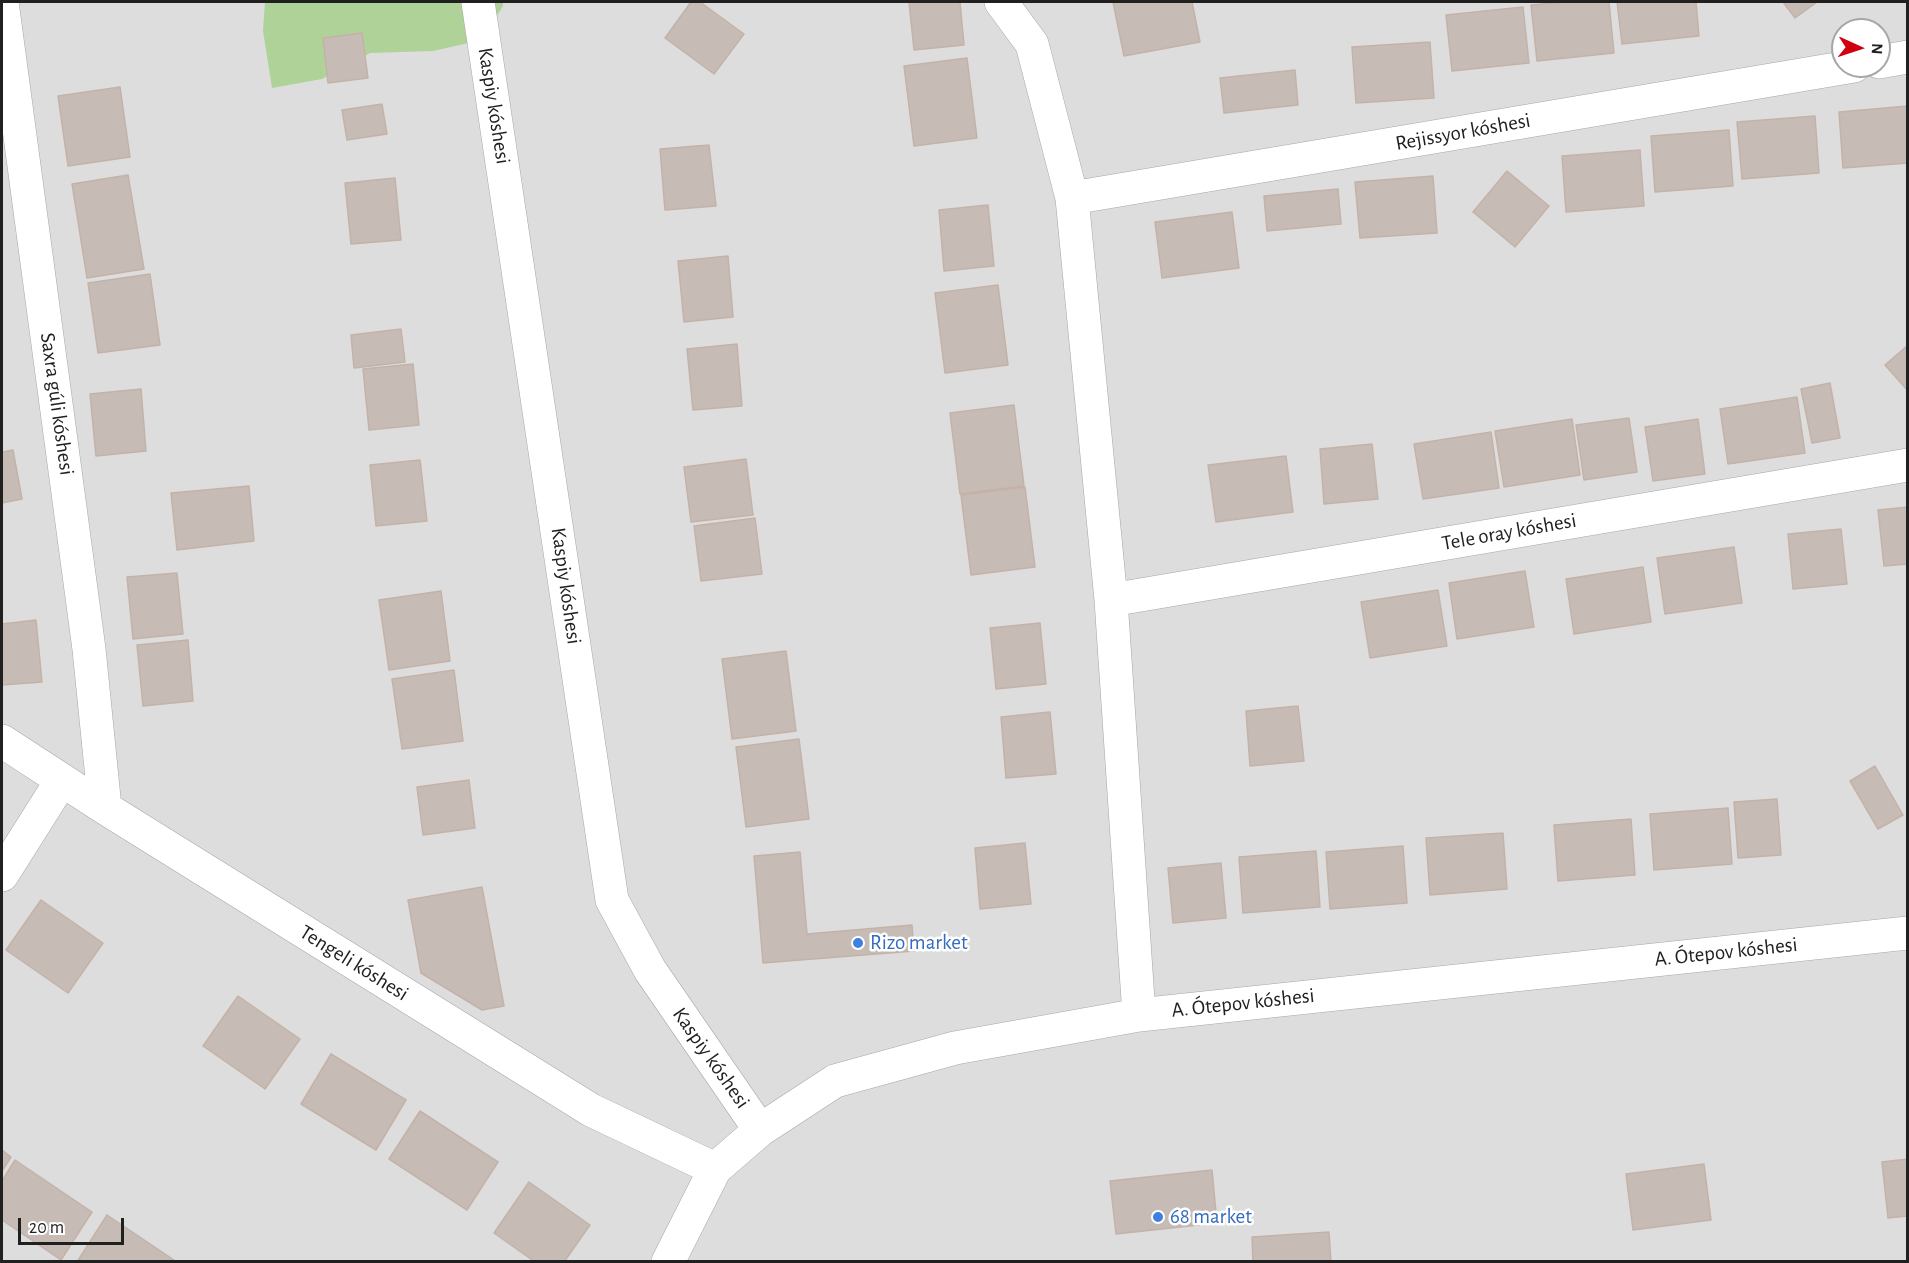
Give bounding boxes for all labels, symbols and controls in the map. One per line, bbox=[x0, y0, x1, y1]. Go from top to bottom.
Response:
north arrow bbox=[1831, 18, 1891, 78]
text: N bbox=[1869, 43, 1885, 55]
street label: Kaspiy kóshesi bbox=[472, 46, 516, 166]
street label: Rejissyor kóshesi bbox=[1394, 108, 1532, 156]
street label: Saxra gúli kóshesi bbox=[35, 331, 79, 477]
street label: Tele oray kóshesi bbox=[1440, 508, 1578, 556]
street label: Kaspiy kóshesi bbox=[545, 526, 587, 646]
street label: Tengeli kóshesi bbox=[295, 920, 413, 1006]
place label: Rizo market bbox=[870, 930, 968, 956]
street label: A. Ótepov kóshesi bbox=[1653, 932, 1799, 972]
marker: Rizo market bbox=[851, 936, 865, 950]
street label: A. Ótepov kóshesi bbox=[1170, 983, 1316, 1023]
street label: Kaspiy kóshesi bbox=[667, 1003, 755, 1113]
place label: 68 market bbox=[1170, 1204, 1252, 1230]
scale bar bbox=[21, 1206, 128, 1244]
marker: 68 market bbox=[1151, 1210, 1165, 1224]
text: 20 m bbox=[29, 1219, 64, 1237]

